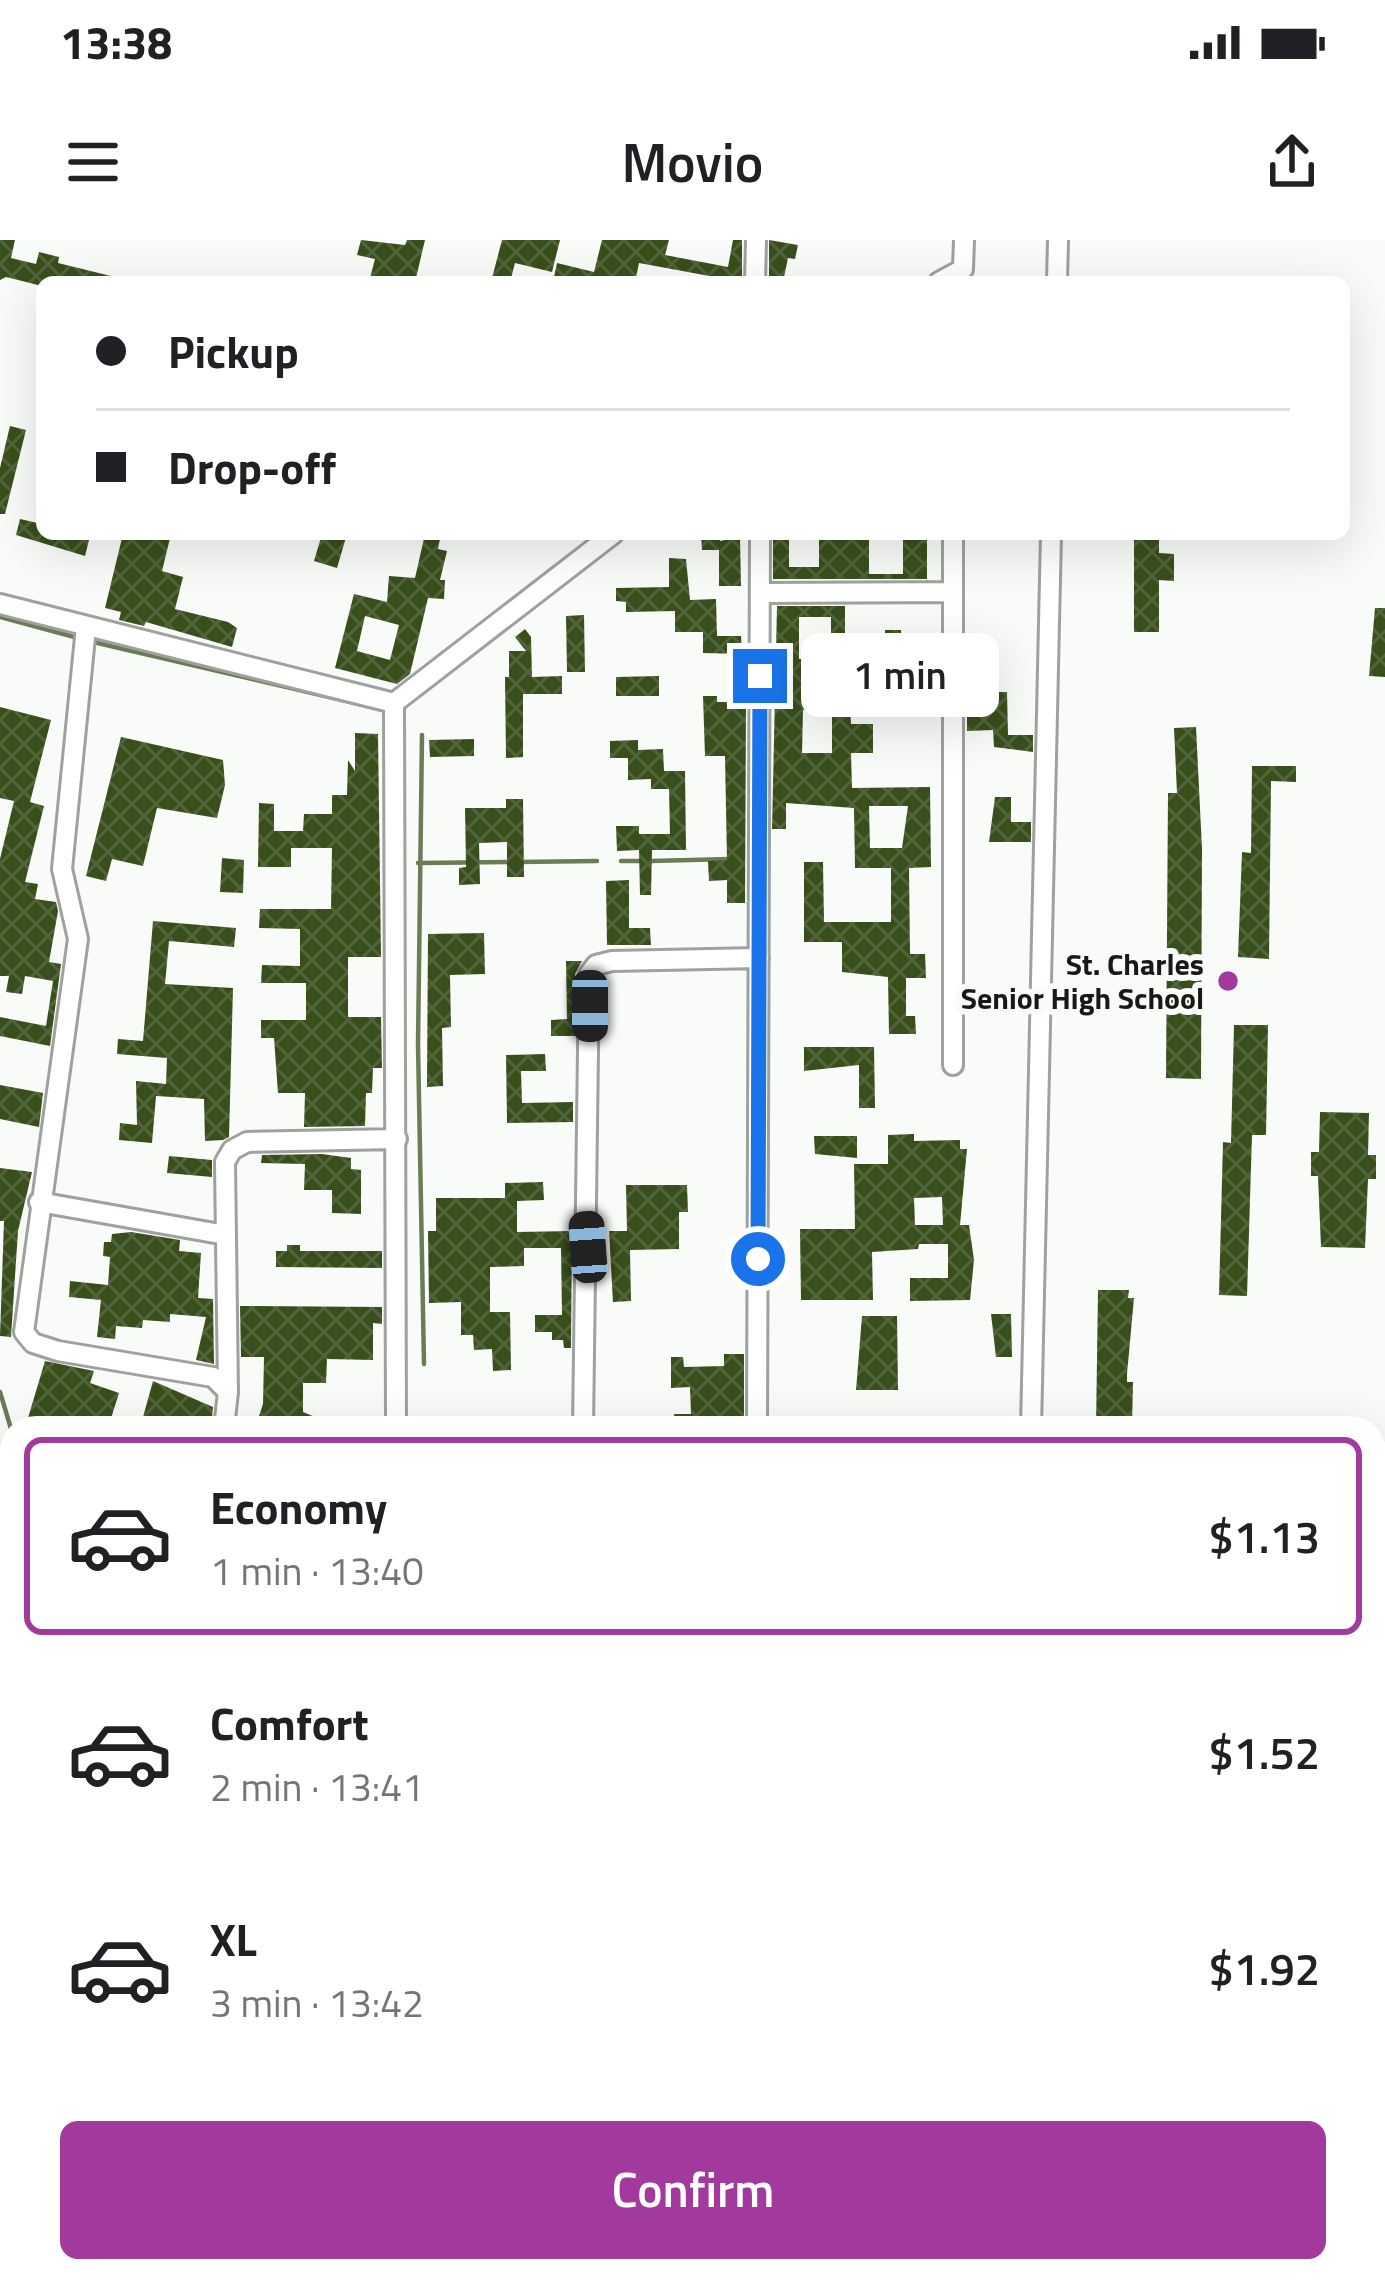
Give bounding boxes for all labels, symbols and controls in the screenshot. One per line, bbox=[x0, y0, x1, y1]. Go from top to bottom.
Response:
text: 13:38 bbox=[60, 8, 172, 76]
text: Movio bbox=[622, 121, 763, 203]
icon: menu bbox=[60, 129, 126, 195]
icon: share bbox=[1259, 129, 1325, 195]
text: Pickup bbox=[168, 317, 299, 385]
text: Drop-off bbox=[168, 433, 336, 501]
callout: 1 min bbox=[802, 634, 1000, 718]
text: 1 min bbox=[853, 645, 947, 704]
route end bbox=[733, 649, 787, 703]
place label: St. Charles Senior High School bbox=[961, 941, 1204, 1021]
marker: St. Charles Senior High School bbox=[1215, 968, 1241, 994]
car bbox=[572, 970, 608, 1042]
car bbox=[568, 1210, 608, 1284]
route start bbox=[731, 1232, 785, 1286]
text: Economy bbox=[210, 1473, 387, 1541]
icon: car bbox=[66, 1482, 174, 1590]
text: $1.13 bbox=[1208, 1502, 1320, 1570]
text: 1 min · 13:40 bbox=[210, 1541, 424, 1600]
text: Comfort bbox=[210, 1689, 369, 1757]
icon: car bbox=[66, 1698, 174, 1806]
text: $1.52 bbox=[1208, 1718, 1320, 1786]
text: 2 min · 13:41 bbox=[210, 1757, 424, 1816]
text: XL bbox=[210, 1905, 257, 1973]
icon: car bbox=[66, 1914, 174, 2022]
text: $1.92 bbox=[1208, 1934, 1320, 2002]
text: 3 min · 13:42 bbox=[210, 1973, 424, 2032]
button: Confirm bbox=[60, 2121, 1326, 2259]

